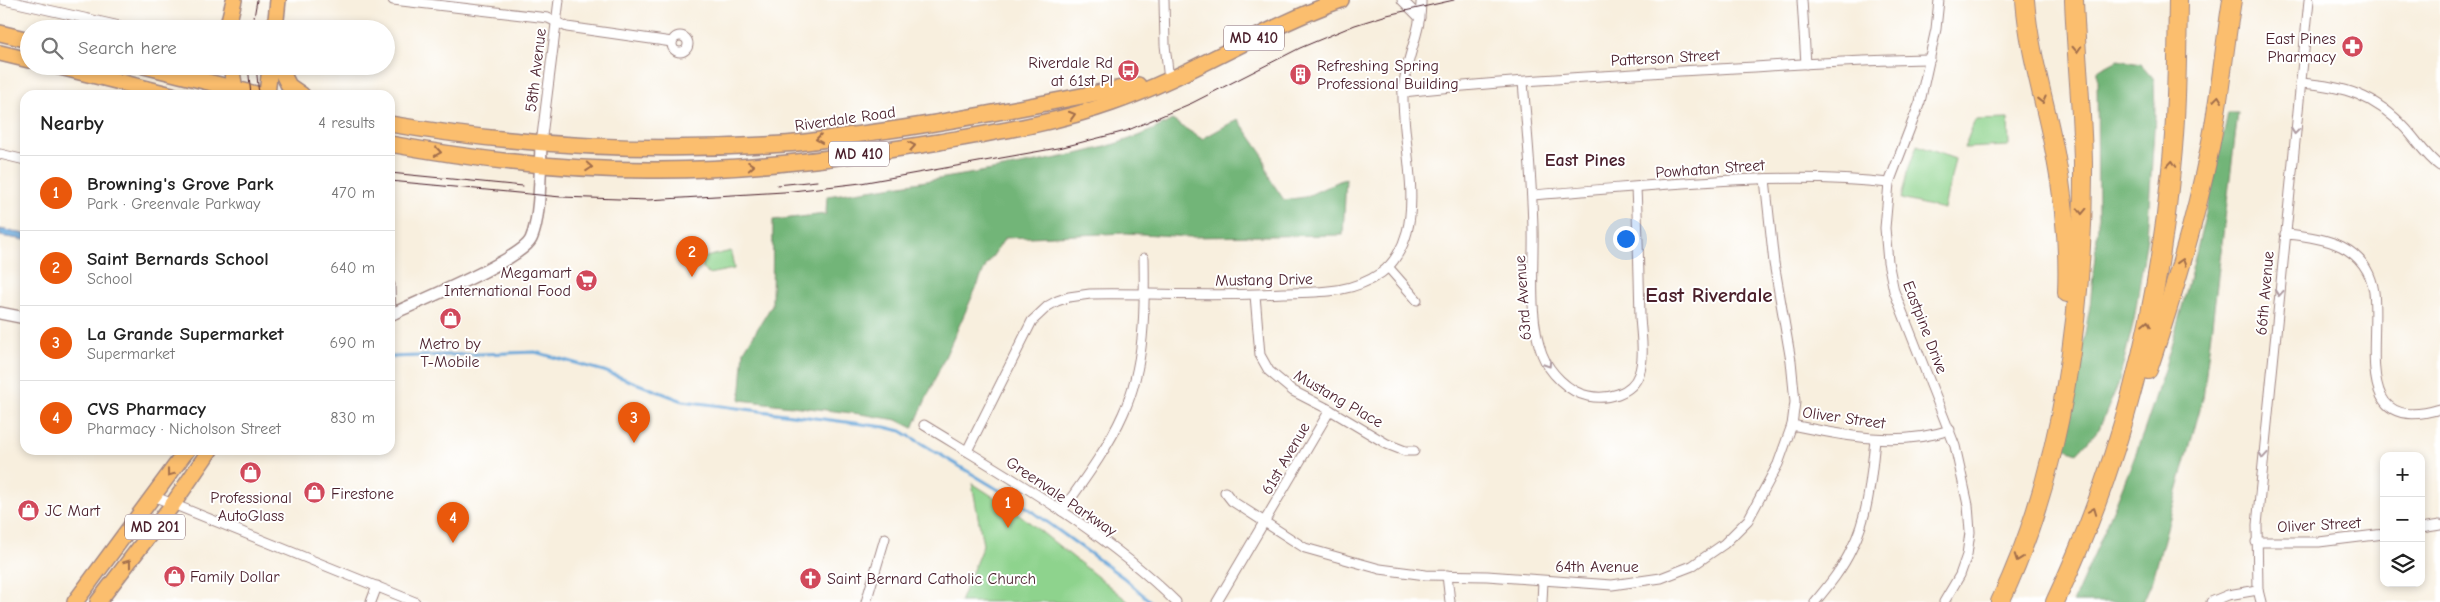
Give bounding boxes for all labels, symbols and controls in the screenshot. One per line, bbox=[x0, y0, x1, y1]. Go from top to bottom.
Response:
search box bbox=[20, 20, 395, 75]
road number: MD 410 bbox=[1224, 26, 1284, 50]
street label: 58th Avenue bbox=[522, 27, 550, 113]
place label: East Pines Pharmacy bbox=[2265, 30, 2337, 66]
icon: search bbox=[38, 34, 66, 62]
pharmacy icon: East Pines Pharmacy bbox=[2340, 35, 2364, 59]
text: Search here bbox=[78, 37, 177, 59]
one-way arrow bbox=[2071, 45, 2082, 53]
street label: Patterson Street bbox=[1610, 46, 1720, 70]
place label: Riverdale Rd at 61st Pl bbox=[1028, 54, 1113, 90]
place label: Refreshing Spring Professional Building bbox=[1317, 57, 1459, 93]
bus stop icon: Riverdale Rd at 61st Pl bbox=[1117, 59, 1141, 83]
building icon: Refreshing Spring Professional Building bbox=[1289, 62, 1313, 86]
one-way arrow bbox=[2036, 95, 2047, 104]
one-way arrow bbox=[2212, 95, 2223, 103]
street label: Riverdale Road bbox=[794, 103, 897, 135]
text: Nearby bbox=[40, 111, 104, 135]
one-way arrow bbox=[1067, 111, 1076, 121]
text: 4 results bbox=[318, 114, 375, 132]
one-way arrow bbox=[2290, 127, 2301, 135]
one-way arrow bbox=[815, 134, 823, 144]
road number: MD 410 bbox=[829, 142, 889, 166]
one-way arrow bbox=[908, 142, 917, 152]
one-way arrow bbox=[434, 147, 442, 157]
district label: East Pines bbox=[1545, 150, 1626, 171]
street label: Powhatan Street bbox=[1655, 156, 1766, 182]
one-way arrow bbox=[2166, 160, 2177, 168]
one-way arrow bbox=[748, 161, 756, 172]
one-way arrow bbox=[585, 162, 593, 173]
text: Browning's Grove Park bbox=[87, 173, 273, 195]
text: 1 bbox=[53, 184, 59, 202]
text: 470 m bbox=[331, 184, 375, 202]
text: Park · Greenvale Parkway bbox=[87, 195, 260, 213]
one-way arrow bbox=[2077, 207, 2088, 215]
your location bbox=[1613, 226, 1639, 252]
pin: 2 bbox=[676, 236, 708, 277]
text: Saint Bernards School bbox=[87, 248, 269, 270]
street label: 66th Avenue bbox=[2252, 250, 2278, 336]
street label: 63rd Avenue bbox=[1511, 255, 1535, 341]
text: 2 bbox=[52, 259, 60, 277]
text: 640 m bbox=[330, 259, 375, 277]
one-way arrow bbox=[2177, 259, 2187, 267]
place label: Megamart International Food bbox=[444, 264, 571, 300]
supermarket icon: Megamart International Food bbox=[575, 269, 599, 293]
text: School bbox=[87, 270, 133, 288]
street label: Mustang Drive bbox=[1215, 270, 1313, 290]
street label: Eastpine Drive bbox=[1899, 278, 1951, 376]
district label: East Riverdale bbox=[1645, 283, 1773, 307]
one-way arrow bbox=[2274, 289, 2285, 297]
shop icon: Metro by T-Mobile bbox=[438, 307, 462, 331]
one-way arrow bbox=[2142, 320, 2152, 329]
text: La Grande Supermarket bbox=[87, 323, 284, 345]
text: 3 bbox=[52, 334, 60, 352]
text: 690 m bbox=[330, 334, 375, 352]
place label: Metro by T-Mobile bbox=[419, 335, 482, 371]
text: Supermarket bbox=[87, 345, 175, 363]
one-way arrow bbox=[1542, 358, 1552, 367]
street label: Mustang Place bbox=[1291, 366, 1386, 432]
text: CVS Pharmacy bbox=[87, 398, 206, 420]
pin: 3 bbox=[618, 402, 650, 443]
street label: Oliver Street bbox=[1801, 403, 1887, 433]
text: 4 bbox=[52, 409, 60, 427]
text: 830 m bbox=[330, 409, 375, 427]
street label: 61st Avenue bbox=[1258, 419, 1314, 498]
text: Pharmacy · Nicholson Street bbox=[87, 420, 281, 438]
one-way arrow bbox=[2258, 451, 2269, 459]
map controls bbox=[2380, 452, 2425, 587]
button: + bbox=[2380, 452, 2425, 497]
street label: Greenvale Parkway bbox=[1003, 453, 1121, 541]
shop icon: Professional AutoGlass bbox=[239, 461, 263, 485]
one-way arrow bbox=[167, 467, 176, 477]
shop icon: Firestone bbox=[303, 481, 327, 505]
place label: Firestone bbox=[331, 485, 394, 503]
pin: 1 bbox=[992, 487, 1024, 528]
place label: Professional AutoGlass bbox=[210, 489, 292, 525]
button: − bbox=[2380, 497, 2425, 542]
shop icon: JC Mart bbox=[17, 498, 41, 522]
place label: JC Mart bbox=[45, 502, 100, 520]
pin: 4 bbox=[437, 502, 469, 543]
one-way arrow bbox=[2086, 507, 2097, 516]
road number: MD 201 bbox=[125, 514, 185, 540]
street label: Oliver Street bbox=[2277, 514, 2362, 536]
button: layers bbox=[2380, 542, 2425, 587]
one-way arrow bbox=[2014, 554, 2024, 562]
street label: 64th Avenue bbox=[1555, 558, 1639, 576]
one-way arrow bbox=[122, 559, 131, 569]
shop icon: Family Dollar bbox=[162, 564, 186, 588]
church icon: Saint Bernard Catholic Church bbox=[799, 566, 823, 590]
place label: Family Dollar bbox=[190, 568, 280, 586]
place label: Saint Bernard Catholic Church bbox=[827, 570, 1036, 588]

